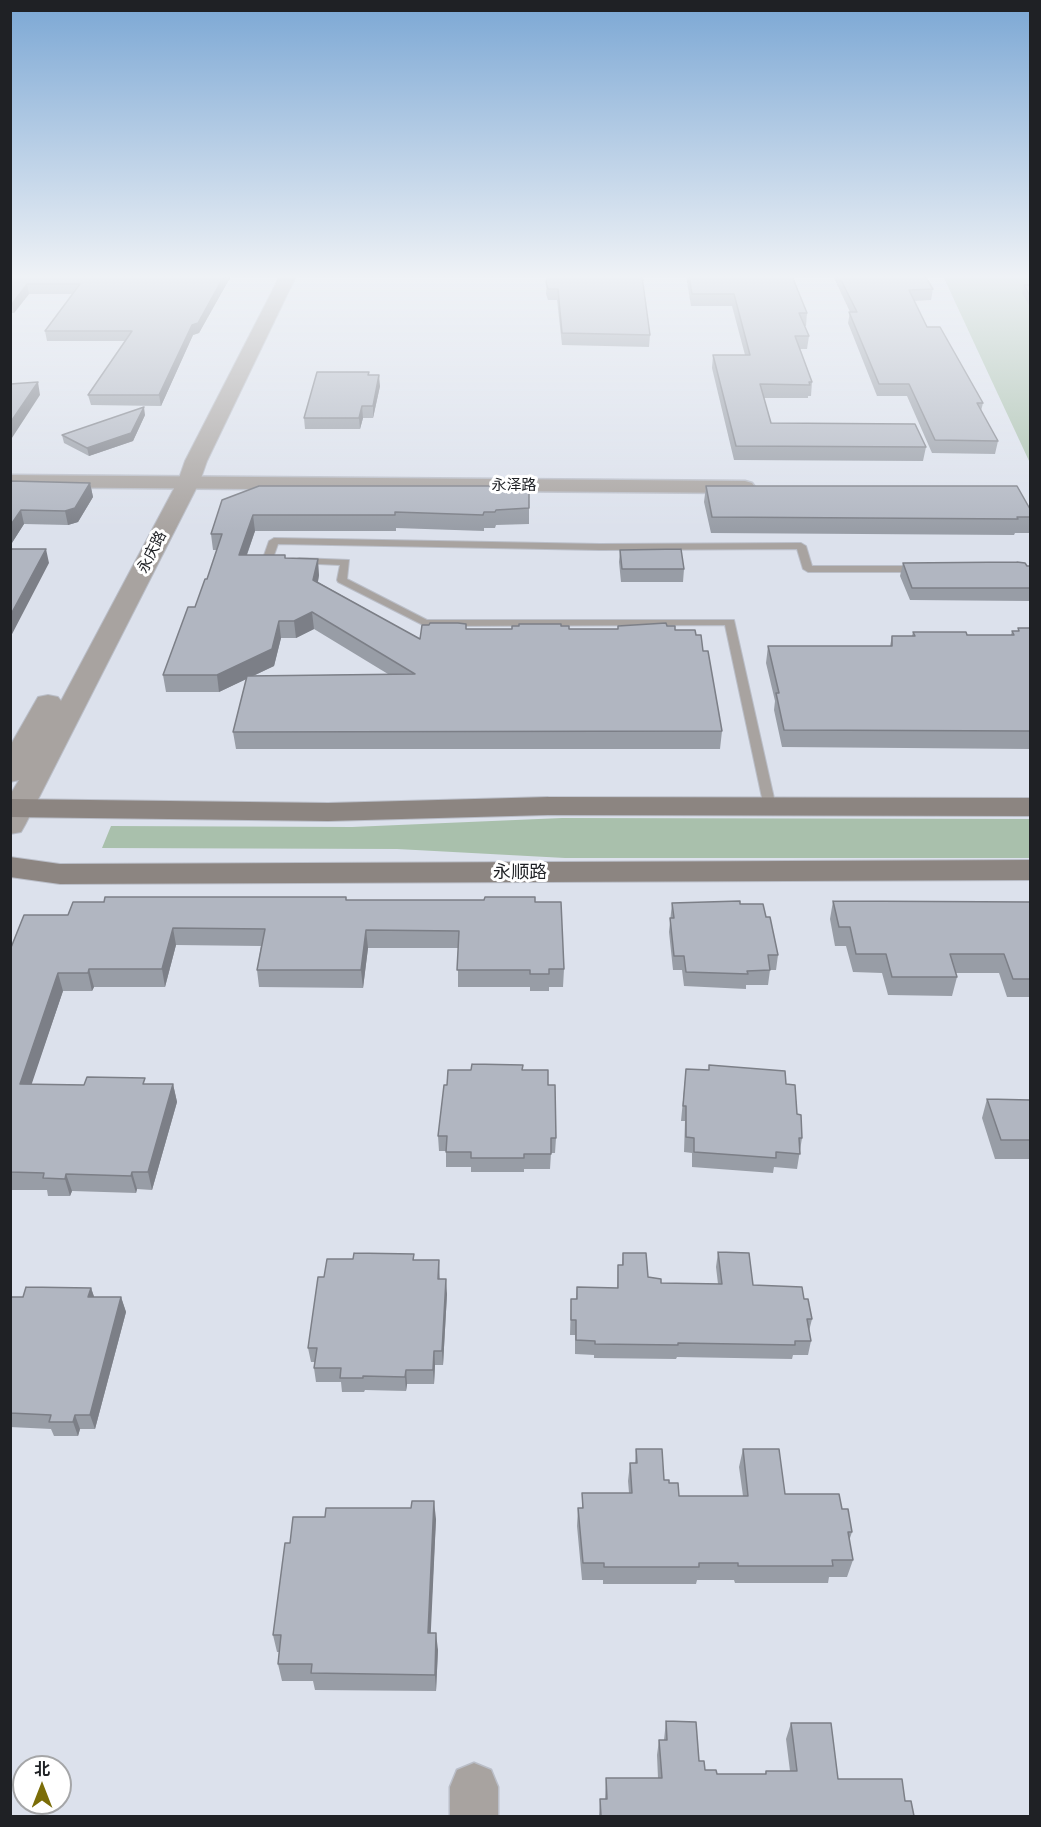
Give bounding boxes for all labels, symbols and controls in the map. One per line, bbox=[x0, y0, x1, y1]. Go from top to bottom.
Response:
street label: 永泽路 bbox=[492, 476, 536, 494]
street label: 永庆路 bbox=[134, 528, 170, 576]
street label: 永顺路 bbox=[493, 861, 547, 883]
north arrow bbox=[12, 1755, 72, 1815]
text: 北 bbox=[34, 1758, 50, 1779]

